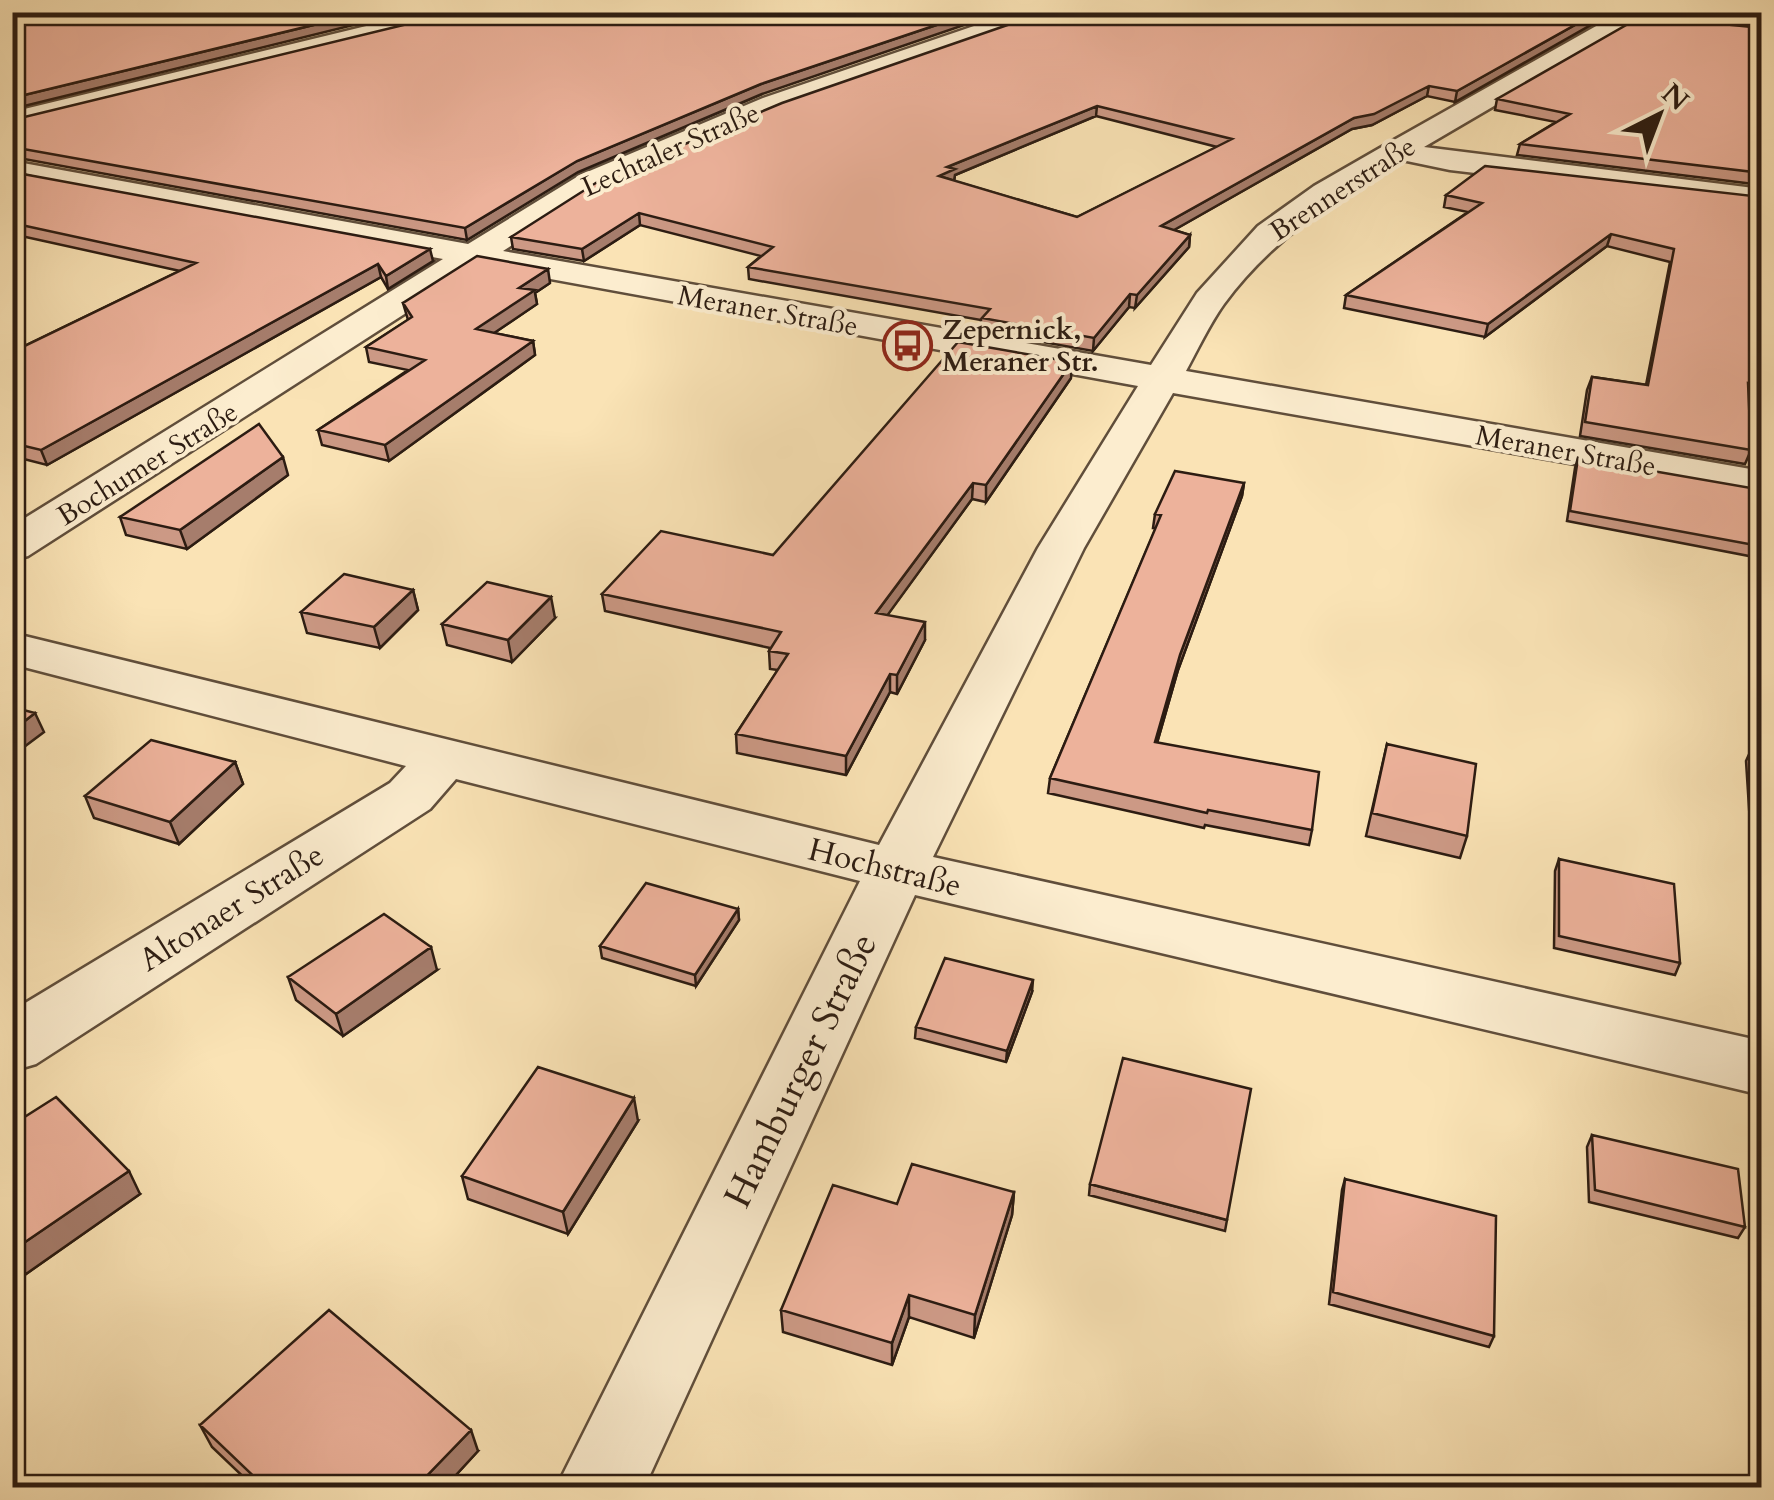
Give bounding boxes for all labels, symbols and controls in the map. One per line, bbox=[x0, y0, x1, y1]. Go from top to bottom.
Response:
north arrow bbox=[1609, 65, 1709, 165]
text: N bbox=[1653, 75, 1697, 119]
street label: Lechtaler Straße bbox=[575, 94, 765, 206]
street label: Brennerstraße bbox=[1262, 128, 1423, 250]
street label: Meraner Straße bbox=[675, 276, 861, 346]
place label: Zepernick, Meraner Str. bbox=[942, 311, 1099, 381]
bus stop icon: Zepernick, Meraner Str. bbox=[881, 319, 933, 371]
street label: Bochumer Straße bbox=[50, 393, 245, 535]
street label: Meraner Straße bbox=[1473, 416, 1659, 486]
street label: Hochstraße bbox=[804, 828, 966, 908]
street label: Altonaer Straße bbox=[131, 833, 332, 982]
street label: Hamburger Straße bbox=[712, 925, 890, 1216]

